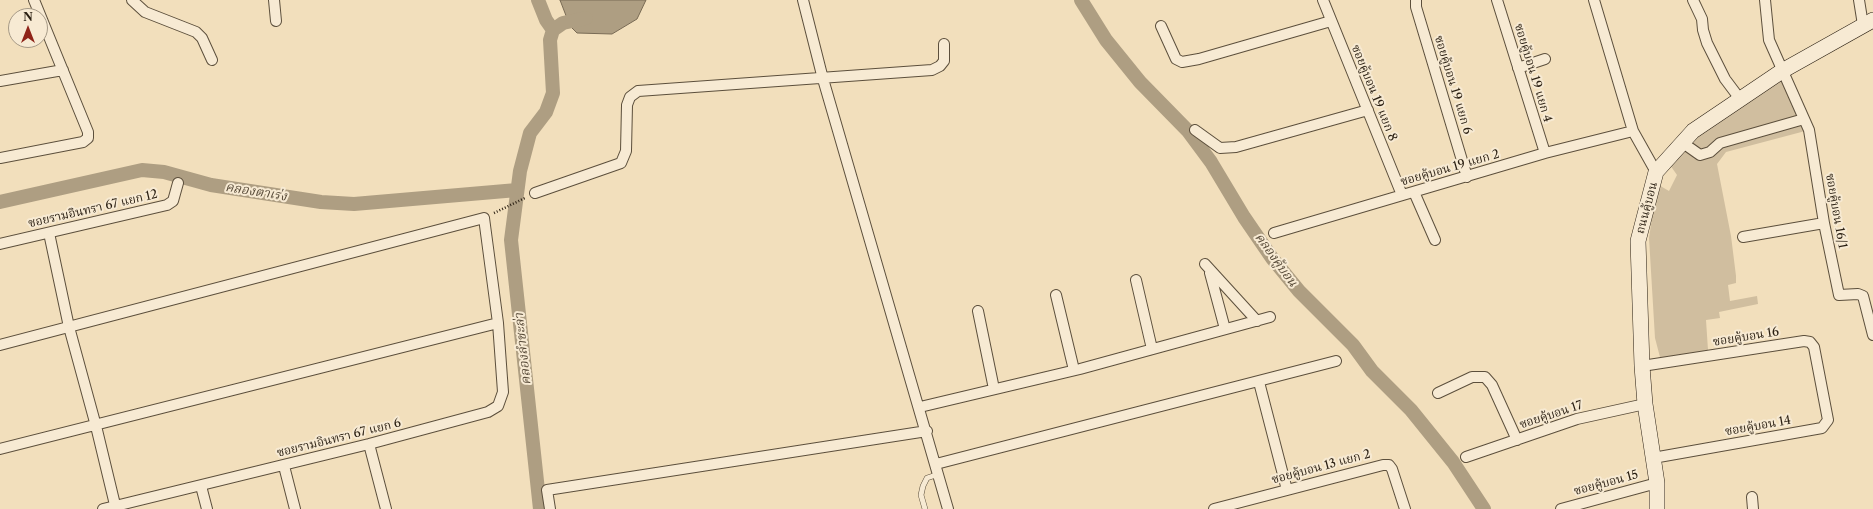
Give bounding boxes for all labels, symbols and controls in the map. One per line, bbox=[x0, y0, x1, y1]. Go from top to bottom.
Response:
north arrow bbox=[8, 8, 48, 48]
text: N bbox=[23, 10, 33, 24]
street label: ซอยคู้บอน 19 แยก 4 bbox=[1511, 22, 1555, 124]
street label: ซอยคู้บอน 19 แยก 6 bbox=[1431, 34, 1475, 136]
street label: ซอยคู้บอน 19 แยก 8 bbox=[1348, 43, 1400, 143]
street label: ซอยคู้บอน 19 แยก 2 bbox=[1399, 147, 1501, 189]
street label: ซอยคู้บอน 16/1 bbox=[1822, 172, 1850, 250]
water label: คลองตาเร่ง bbox=[224, 179, 288, 205]
street label: ถนนคู้บอน bbox=[1633, 180, 1661, 236]
street label: ซอยรามอินทรา 67 แยก 12 bbox=[27, 187, 159, 231]
water label: คลองคู้บอน bbox=[1251, 230, 1301, 290]
water label: คลองลำชะล่า bbox=[511, 312, 535, 386]
street label: ซอยคู้บอน 16 bbox=[1712, 325, 1780, 349]
street label: ซอยคู้บอน 17 bbox=[1518, 398, 1584, 432]
street label: ซอยคู้บอน 14 bbox=[1724, 413, 1792, 439]
street label: ซอยรามอินทรา 67 แยก 6 bbox=[275, 416, 403, 460]
street label: ซอยคู้บอน 13 แยก 2 bbox=[1270, 447, 1372, 487]
street label: ซอยคู้บอน 15 bbox=[1572, 467, 1640, 499]

